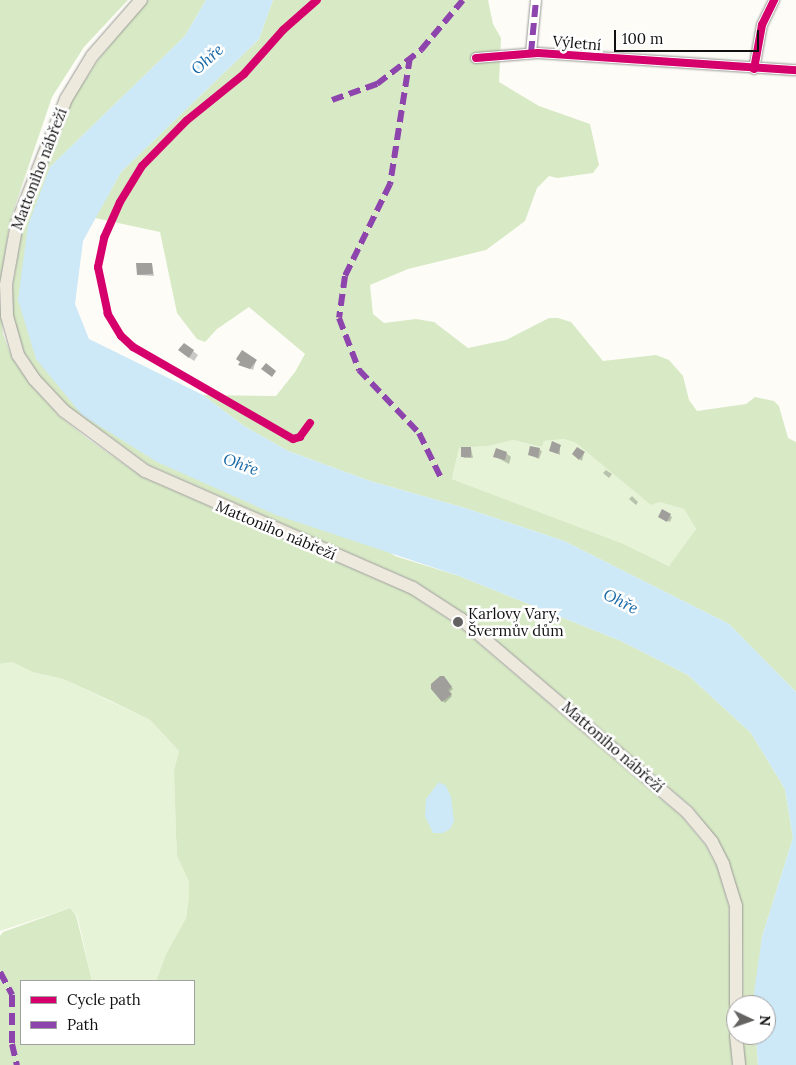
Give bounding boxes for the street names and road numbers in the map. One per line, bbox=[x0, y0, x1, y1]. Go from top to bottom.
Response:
street label: Výletní bbox=[552, 32, 602, 54]
street label: Mattoniho nábřeží bbox=[7, 106, 71, 232]
street label: Mattoniho nábřeží bbox=[213, 497, 339, 563]
street label: Mattoniho nábřeží bbox=[558, 698, 668, 796]

